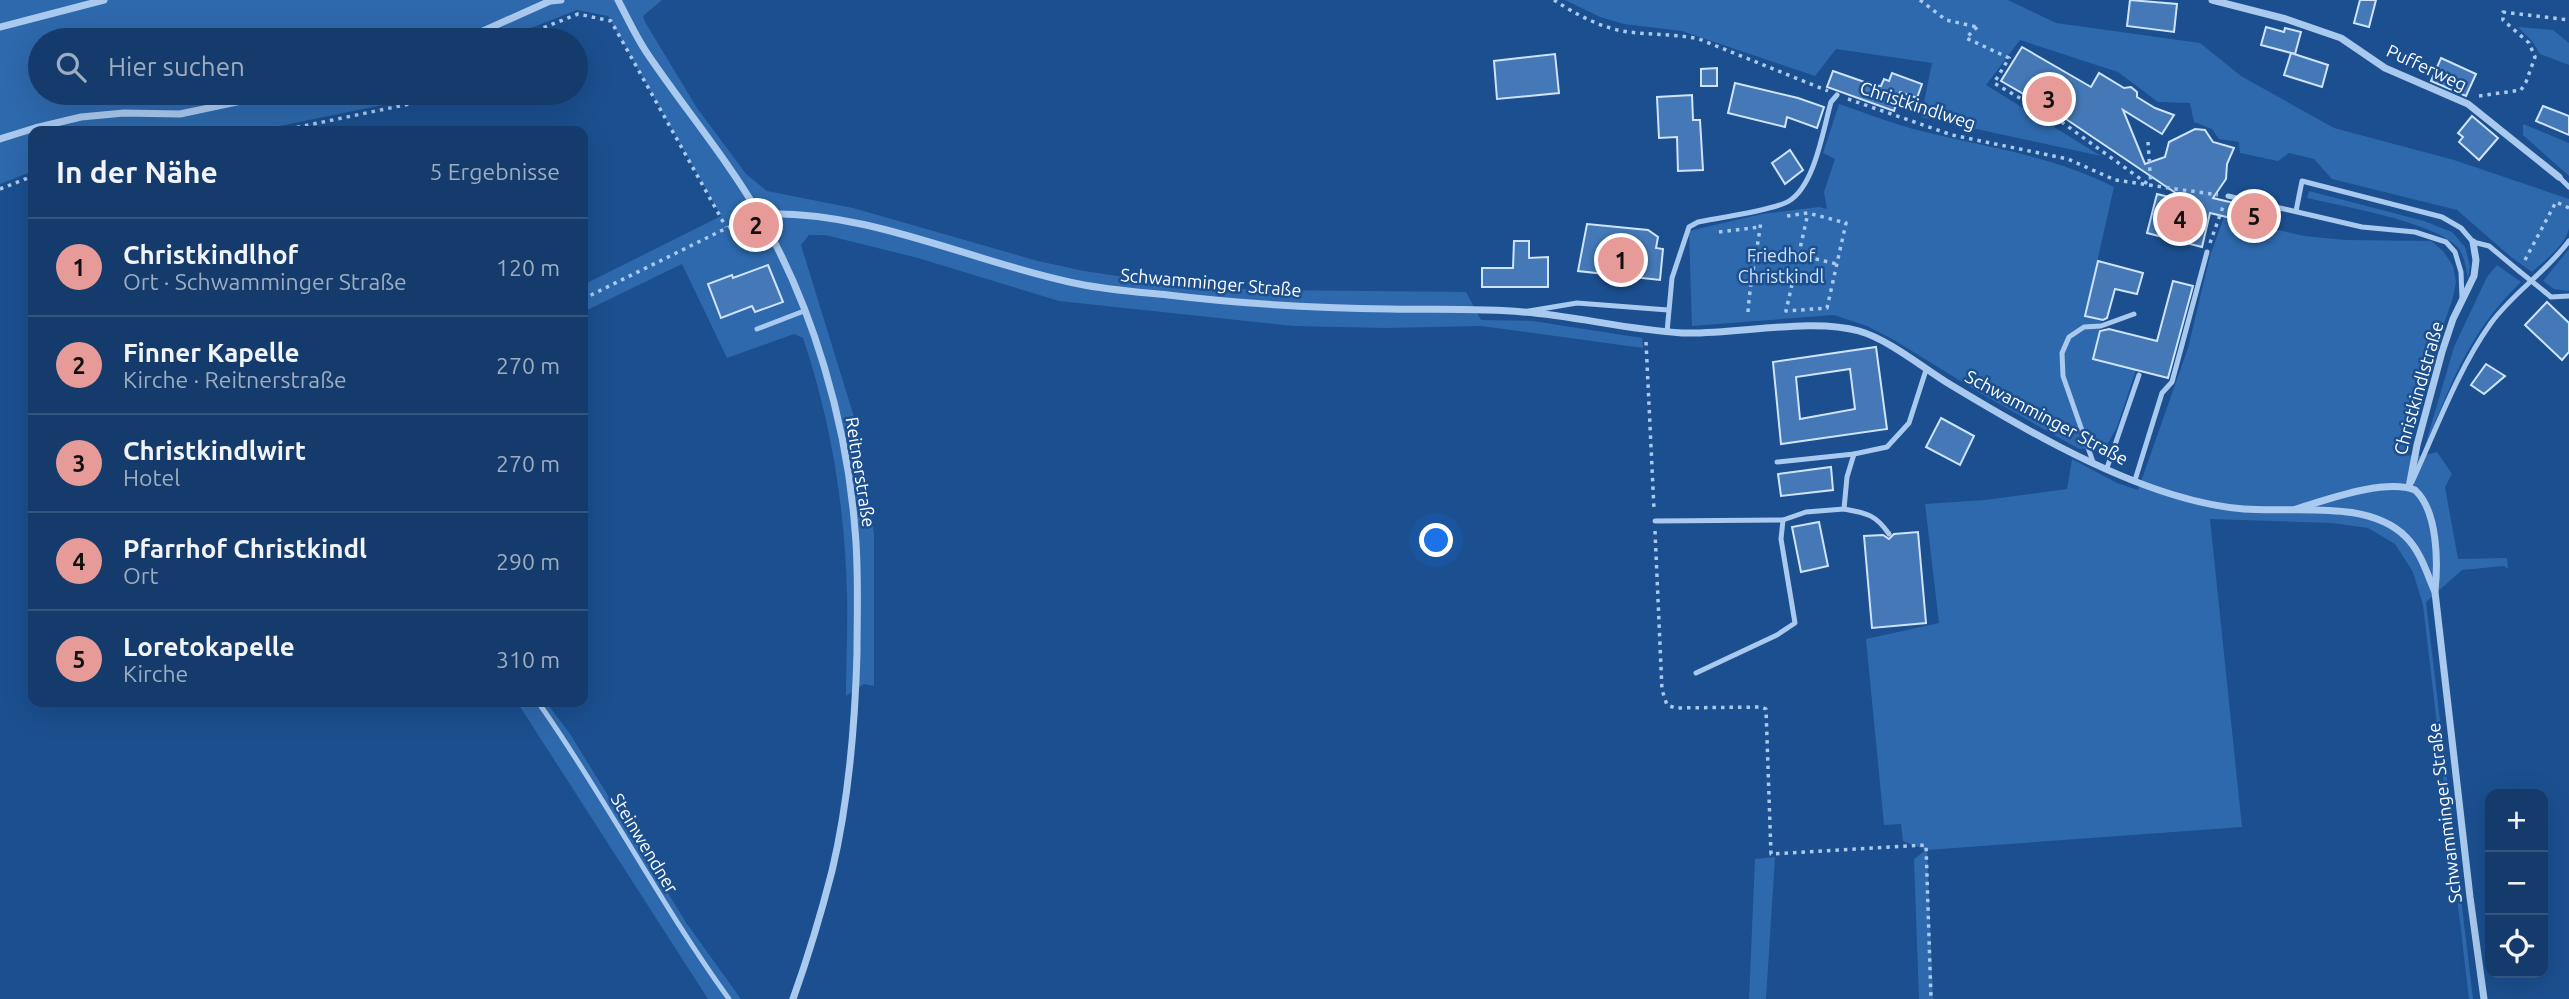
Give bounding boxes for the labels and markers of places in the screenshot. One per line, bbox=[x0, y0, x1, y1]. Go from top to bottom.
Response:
pin: 3 bbox=[2026, 73, 2072, 125]
pin: 5 bbox=[2231, 190, 2277, 242]
pin: 4 bbox=[2157, 193, 2203, 245]
pin: 2 bbox=[733, 199, 779, 251]
pin: 1 bbox=[1598, 234, 1644, 286]

